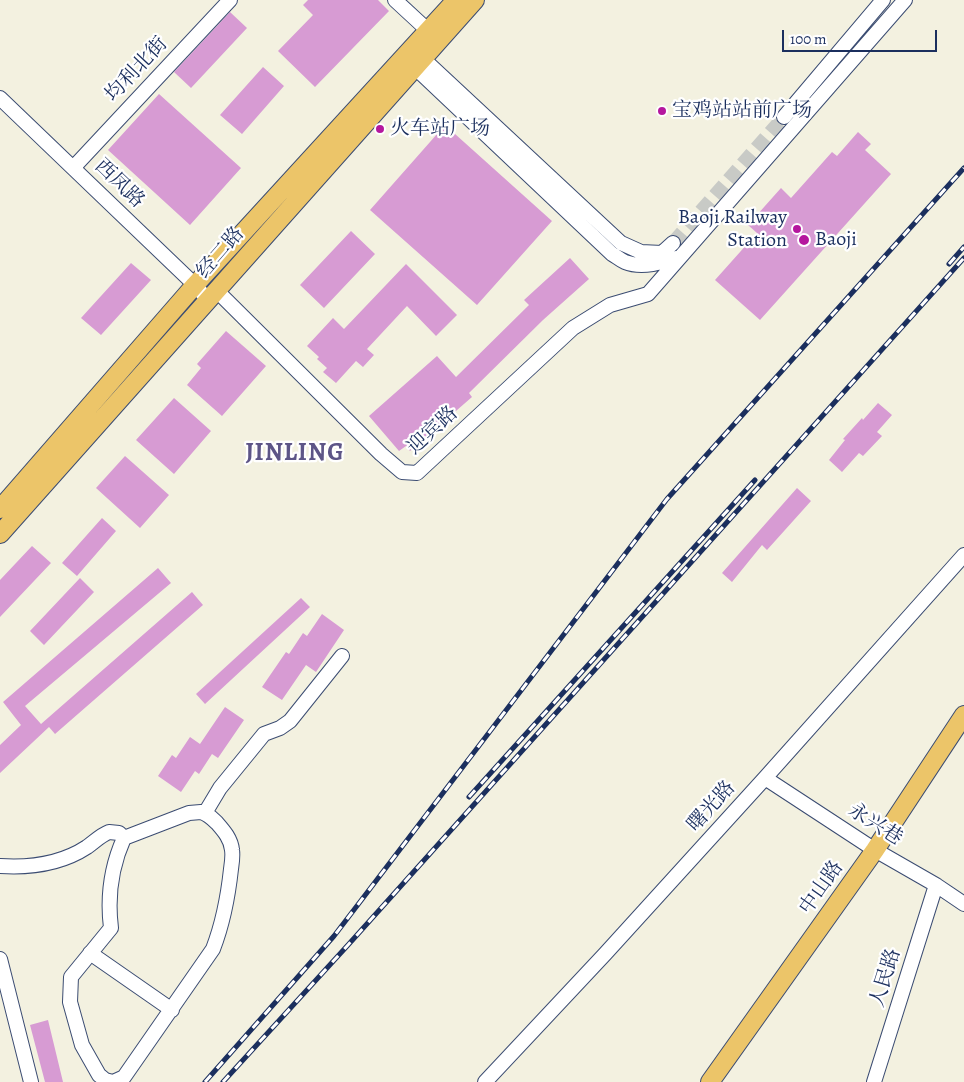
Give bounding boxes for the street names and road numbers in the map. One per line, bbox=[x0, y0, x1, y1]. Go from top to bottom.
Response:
street label: 均利北街 bbox=[101, 33, 173, 107]
street label: 西凤路 bbox=[89, 155, 149, 213]
street label: 经二路 bbox=[192, 222, 250, 284]
street label: 迎宾路 bbox=[403, 402, 463, 460]
street label: 曙光路 bbox=[683, 777, 741, 837]
street label: 永兴巷 bbox=[843, 799, 907, 851]
street label: 中山路 bbox=[795, 857, 849, 919]
street label: 人民路 bbox=[866, 946, 906, 1010]

